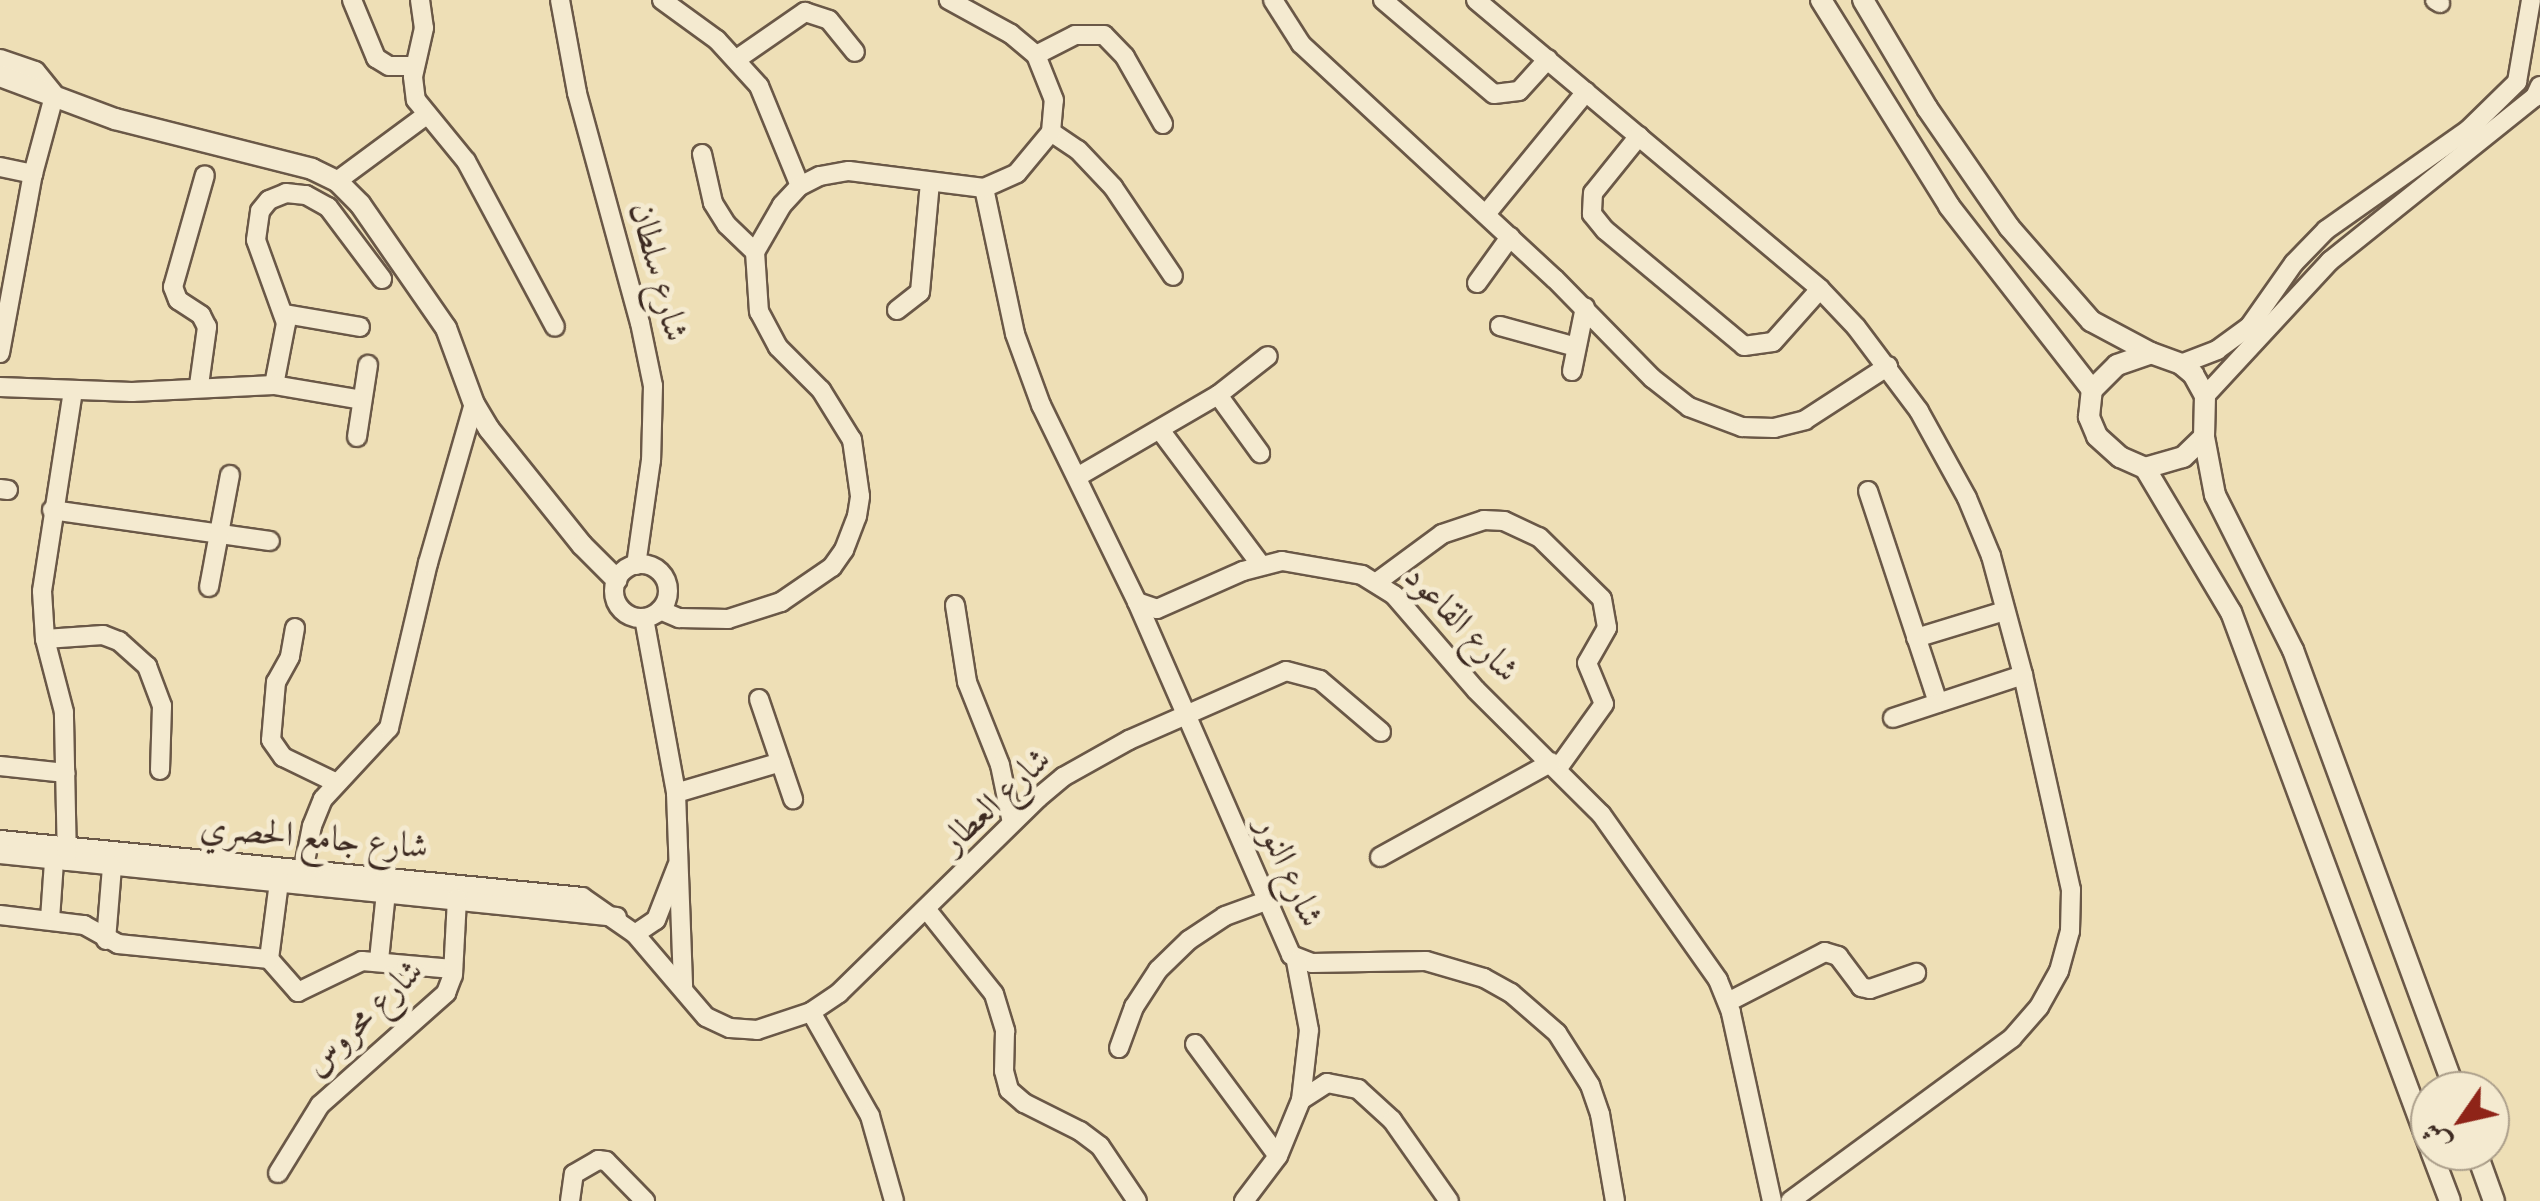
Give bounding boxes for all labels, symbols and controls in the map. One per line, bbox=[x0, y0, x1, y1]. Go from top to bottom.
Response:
street label: شارع سلطان bbox=[619, 198, 697, 346]
street label: شارع القاعود bbox=[1395, 556, 1527, 692]
street label: شارع العطار bbox=[932, 739, 1060, 863]
street label: شارع جامع الحصري bbox=[198, 807, 430, 869]
street label: شارع النور bbox=[1246, 810, 1332, 934]
street label: شارع محروس bbox=[296, 951, 432, 1085]
north arrow bbox=[2410, 1071, 2510, 1171]
text: ش bbox=[2414, 1116, 2459, 1158]

